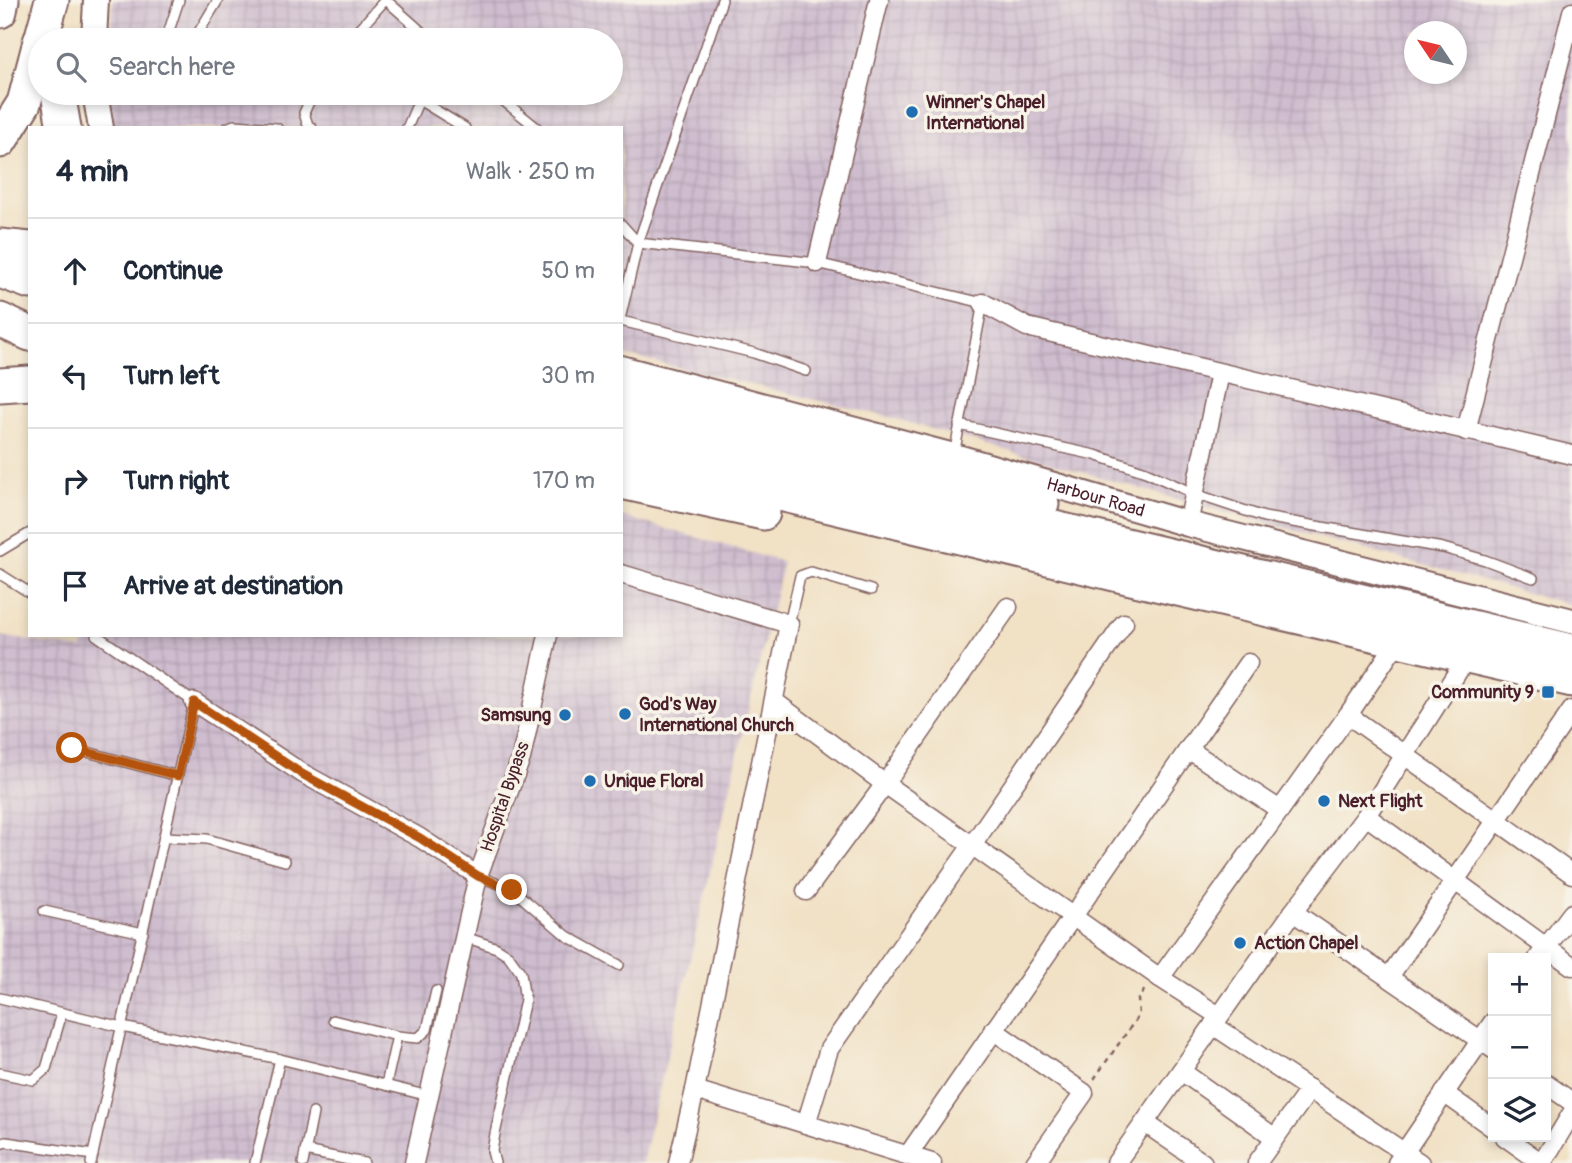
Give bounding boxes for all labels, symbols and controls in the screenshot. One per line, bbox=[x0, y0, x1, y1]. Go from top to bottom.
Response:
north arrow bbox=[1404, 21, 1467, 84]
search box bbox=[28, 28, 623, 105]
icon: search bbox=[52, 48, 90, 86]
text: Search here bbox=[108, 51, 235, 83]
place label: Winner's Chapel International bbox=[926, 91, 1045, 135]
marker: Winner's Chapel International bbox=[904, 104, 920, 120]
text: 4 min bbox=[56, 153, 129, 190]
text: Walk · 250 m bbox=[466, 157, 595, 186]
icon: ahead bbox=[56, 252, 94, 290]
text: Continue bbox=[123, 255, 223, 287]
text: 50 m bbox=[541, 256, 595, 285]
icon: left bbox=[56, 357, 94, 395]
text: Turn left bbox=[123, 360, 219, 392]
text: 30 m bbox=[541, 361, 595, 390]
icon: right bbox=[56, 462, 94, 500]
text: Turn right bbox=[123, 465, 229, 497]
text: 170 m bbox=[533, 466, 595, 495]
street label: Harbour Road bbox=[1044, 472, 1148, 522]
icon: arrive bbox=[56, 567, 94, 605]
text: Arrive at destination bbox=[123, 570, 343, 602]
place label: Community 9 bbox=[1431, 681, 1534, 704]
marker: Community 9 bbox=[1540, 684, 1556, 700]
place label: God's Way International Church bbox=[639, 693, 795, 737]
place label: Samsung bbox=[480, 704, 551, 727]
marker: God's Way International Church bbox=[617, 706, 633, 722]
marker: Samsung bbox=[557, 707, 573, 723]
route start bbox=[56, 732, 87, 763]
street label: Hospital Bypass bbox=[475, 739, 535, 855]
place label: Unique Floral bbox=[604, 770, 703, 793]
marker: Unique Floral bbox=[582, 773, 598, 789]
place label: Next Flight bbox=[1338, 790, 1423, 813]
marker: Next Flight bbox=[1316, 793, 1332, 809]
route end bbox=[496, 874, 527, 905]
place label: Action Chapel bbox=[1254, 932, 1358, 955]
marker: Action Chapel bbox=[1232, 935, 1248, 951]
map controls bbox=[1488, 953, 1551, 1142]
button: + bbox=[1488, 953, 1551, 1016]
button: − bbox=[1488, 1016, 1551, 1079]
button: layers bbox=[1488, 1079, 1551, 1142]

